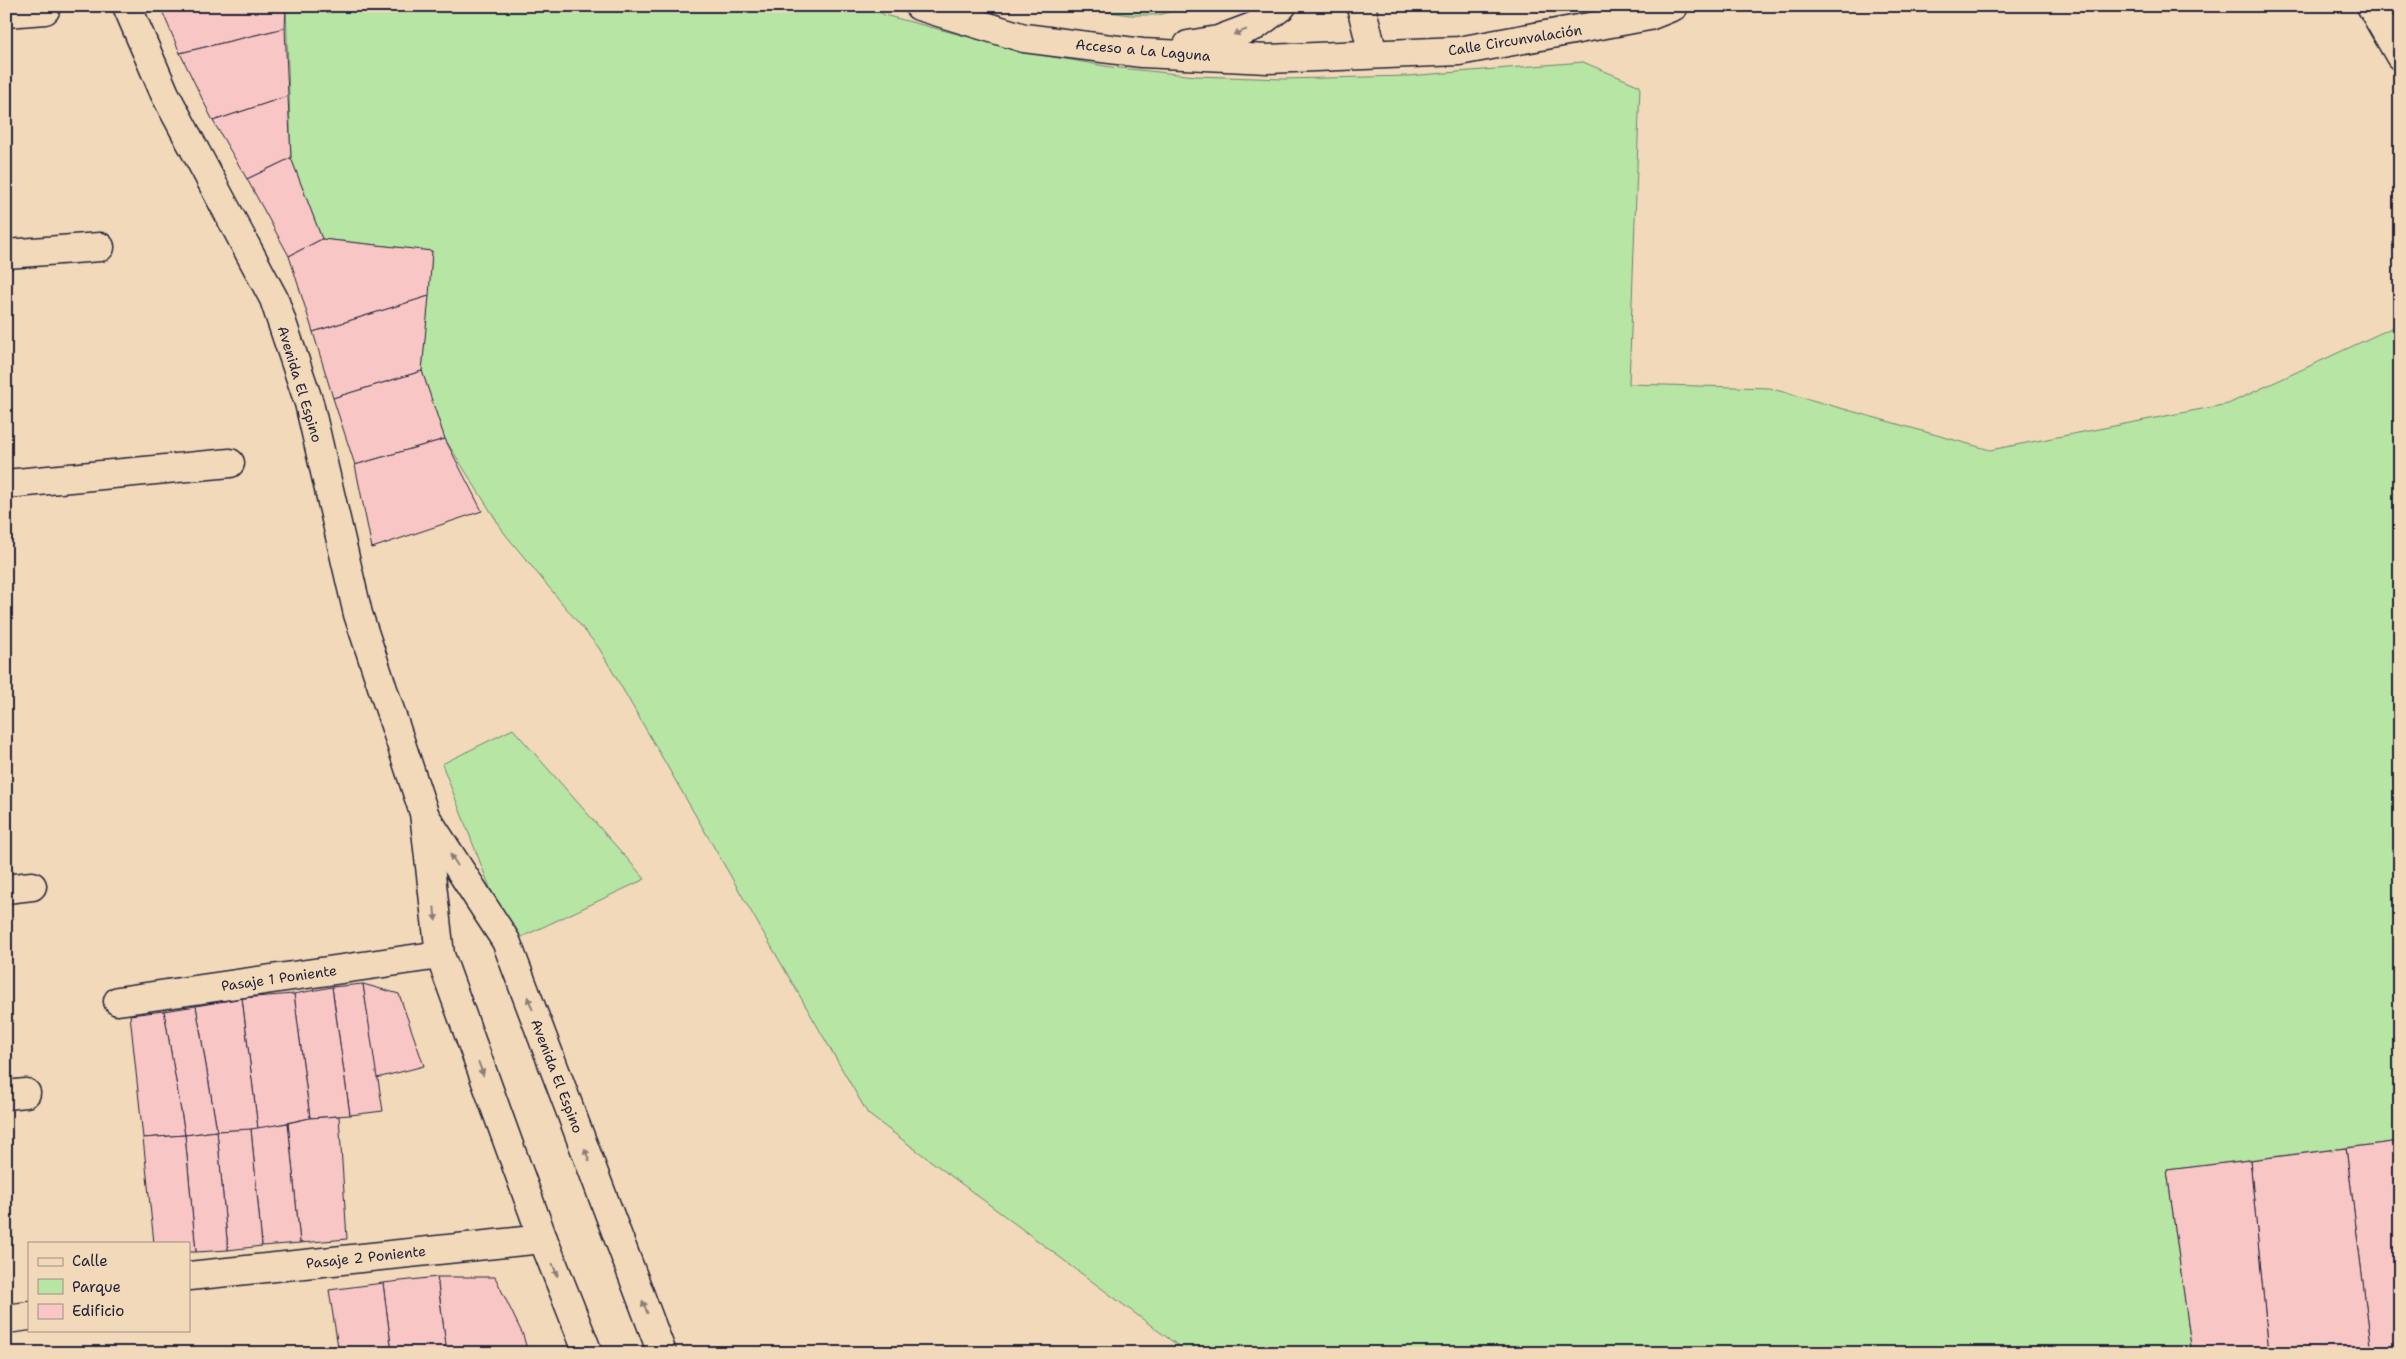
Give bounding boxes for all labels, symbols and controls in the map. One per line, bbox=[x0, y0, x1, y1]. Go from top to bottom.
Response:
street label: Calle Circunvalación bbox=[1447, 20, 1584, 59]
one-way arrow bbox=[1233, 28, 1248, 36]
street label: Acceso a La Laguna bbox=[1075, 35, 1212, 65]
street label: Avenida El Espino bbox=[274, 324, 326, 444]
one-way arrow bbox=[449, 854, 459, 867]
one-way arrow bbox=[431, 906, 439, 922]
street label: Pasaje 1 Poniente bbox=[220, 961, 338, 995]
one-way arrow bbox=[526, 995, 534, 1010]
street label: Avenida El Espino bbox=[527, 1016, 587, 1136]
one-way arrow bbox=[477, 1062, 485, 1077]
one-way arrow bbox=[583, 1147, 591, 1162]
legend bbox=[28, 1242, 190, 1332]
street label: Pasaje 2 Poniente bbox=[305, 1242, 427, 1272]
text: Calle bbox=[72, 1251, 108, 1271]
one-way arrow bbox=[552, 1263, 560, 1278]
text: Parque bbox=[72, 1277, 121, 1297]
one-way arrow bbox=[641, 1299, 649, 1314]
text: Edificio bbox=[72, 1301, 124, 1321]

